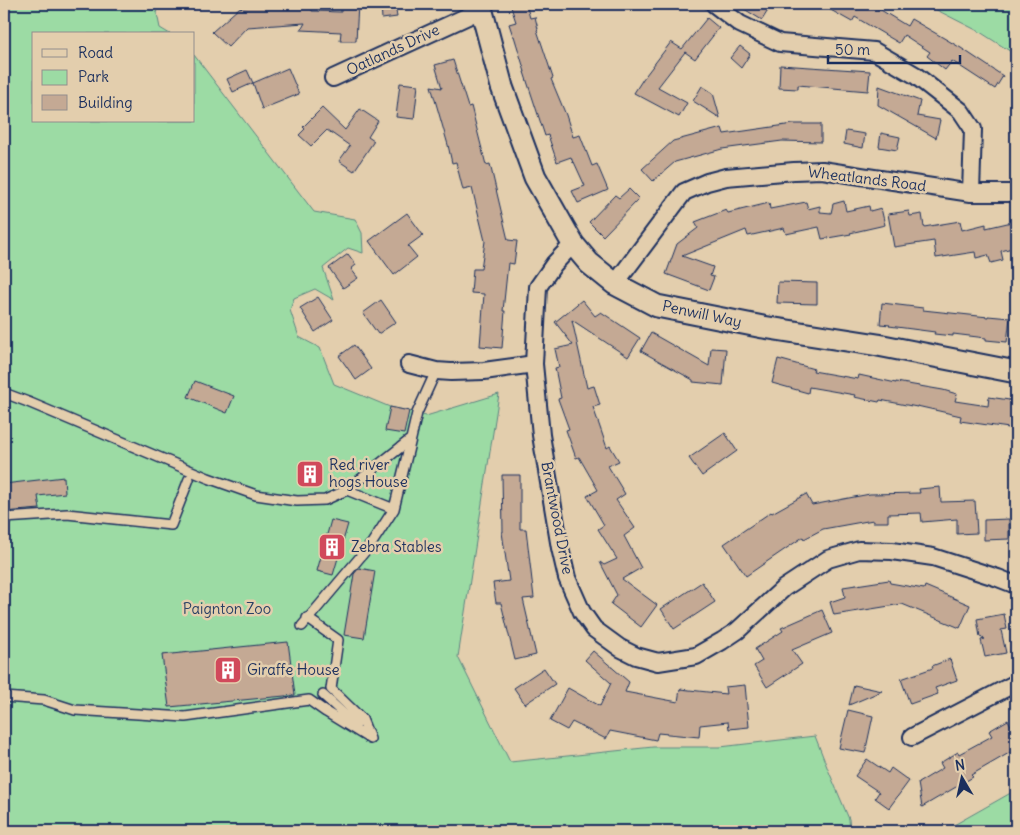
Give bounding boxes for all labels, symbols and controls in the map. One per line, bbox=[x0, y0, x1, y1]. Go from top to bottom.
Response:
street label: Oatlands Drive bbox=[343, 20, 442, 79]
legend bbox=[32, 32, 195, 122]
scale bar bbox=[828, 32, 960, 64]
text: 50 m bbox=[835, 40, 870, 59]
text: Road bbox=[78, 43, 113, 62]
text: Park bbox=[78, 67, 109, 86]
text: Building bbox=[78, 93, 133, 112]
street label: Wheatlands Road bbox=[807, 162, 927, 195]
street label: Penwill Way bbox=[661, 296, 744, 331]
place label: Red river hogs House bbox=[329, 455, 408, 491]
building icon: Red river hogs House bbox=[295, 459, 325, 489]
street label: Brantwood Drive bbox=[537, 460, 578, 576]
building icon: Zebra Stables bbox=[317, 532, 347, 562]
place label: Zebra Stables bbox=[351, 537, 442, 556]
park label: Paignton Zoo bbox=[183, 599, 271, 618]
building icon: Giraffe House bbox=[213, 655, 243, 685]
place label: Giraffe House bbox=[247, 660, 340, 679]
north arrow bbox=[938, 752, 988, 802]
text: N bbox=[954, 756, 966, 775]

